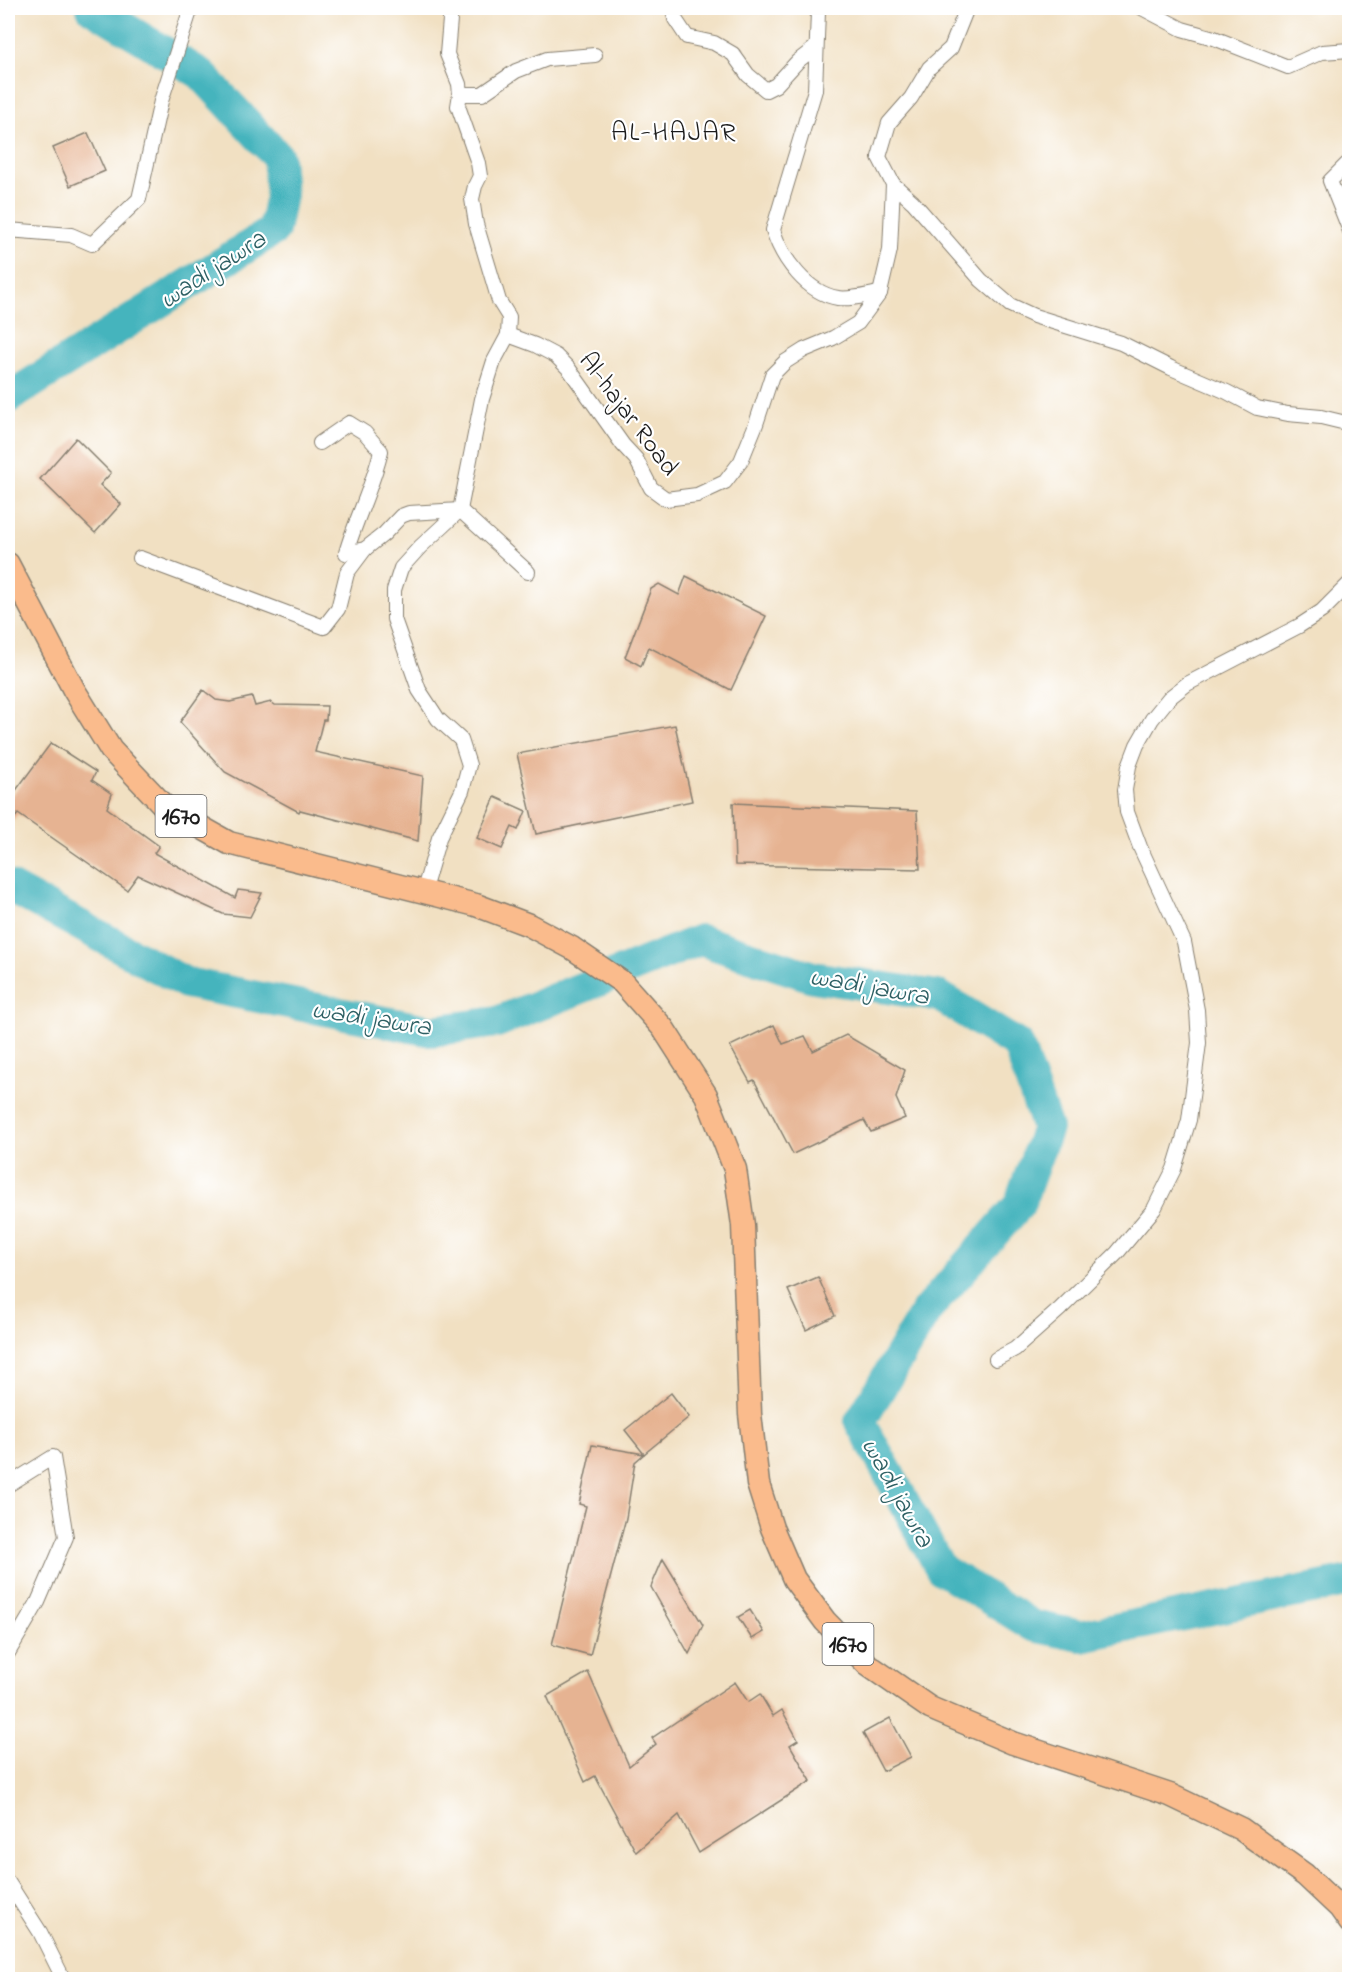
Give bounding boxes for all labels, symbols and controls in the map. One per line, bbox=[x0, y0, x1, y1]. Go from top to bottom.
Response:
district label: AL-HAJAR bbox=[611, 114, 737, 153]
water label: wadi jawra bbox=[153, 221, 275, 319]
street label: Al-hajar Road bbox=[568, 345, 687, 485]
road number: 1670 bbox=[156, 795, 207, 837]
water label: wadi jawra bbox=[807, 958, 932, 1017]
water label: wadi jawra bbox=[309, 991, 434, 1048]
water label: wadi jawra bbox=[851, 1431, 943, 1555]
road number: 1670 bbox=[822, 1623, 874, 1665]

